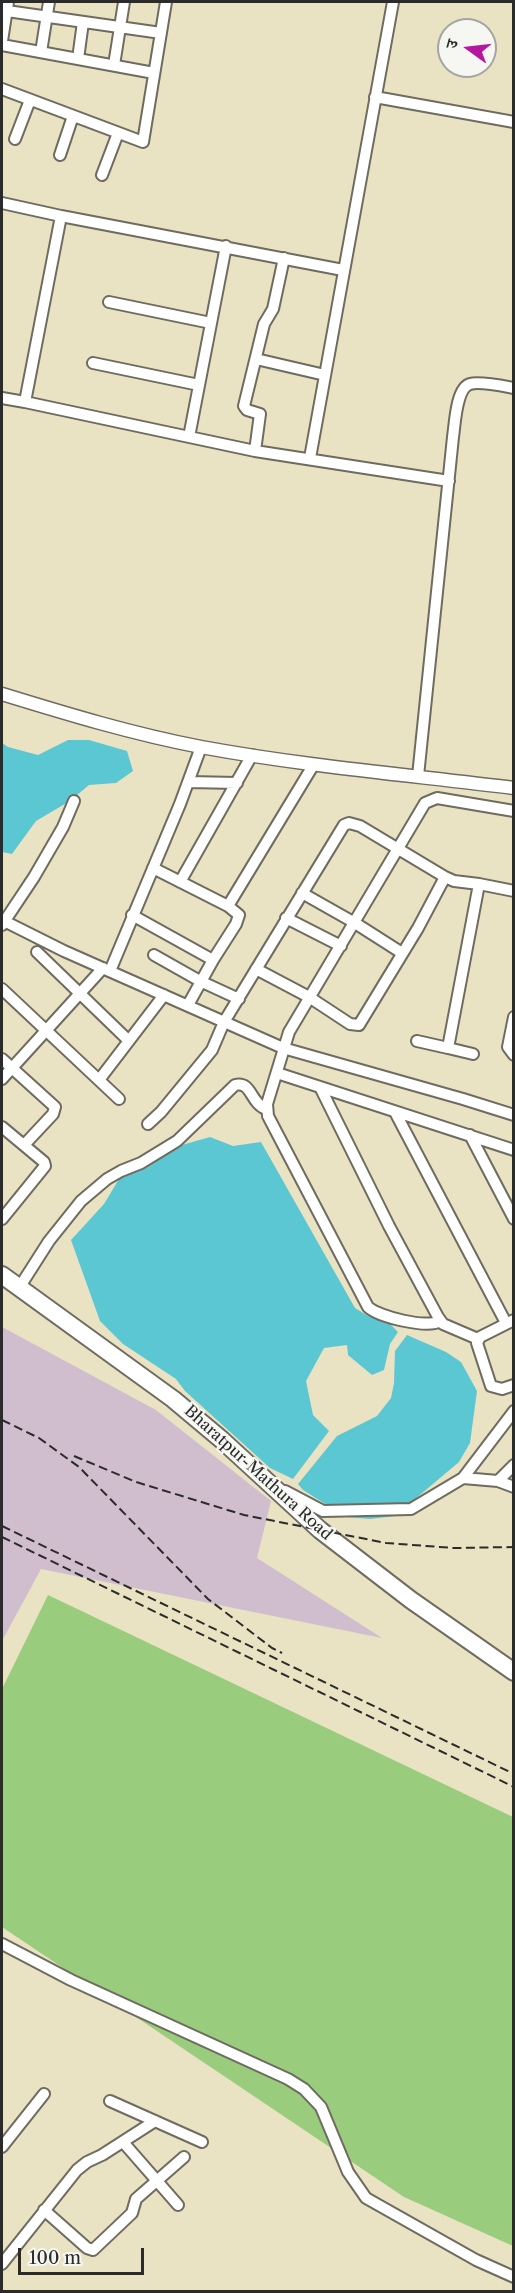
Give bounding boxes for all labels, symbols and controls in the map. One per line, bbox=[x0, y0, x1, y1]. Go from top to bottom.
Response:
north arrow bbox=[437, 18, 497, 78]
text: उ bbox=[441, 37, 462, 50]
street label: Bharatpur-Mathura Road bbox=[180, 1402, 336, 1544]
scale bar bbox=[21, 2236, 147, 2274]
text: 100 m bbox=[29, 2247, 81, 2269]

